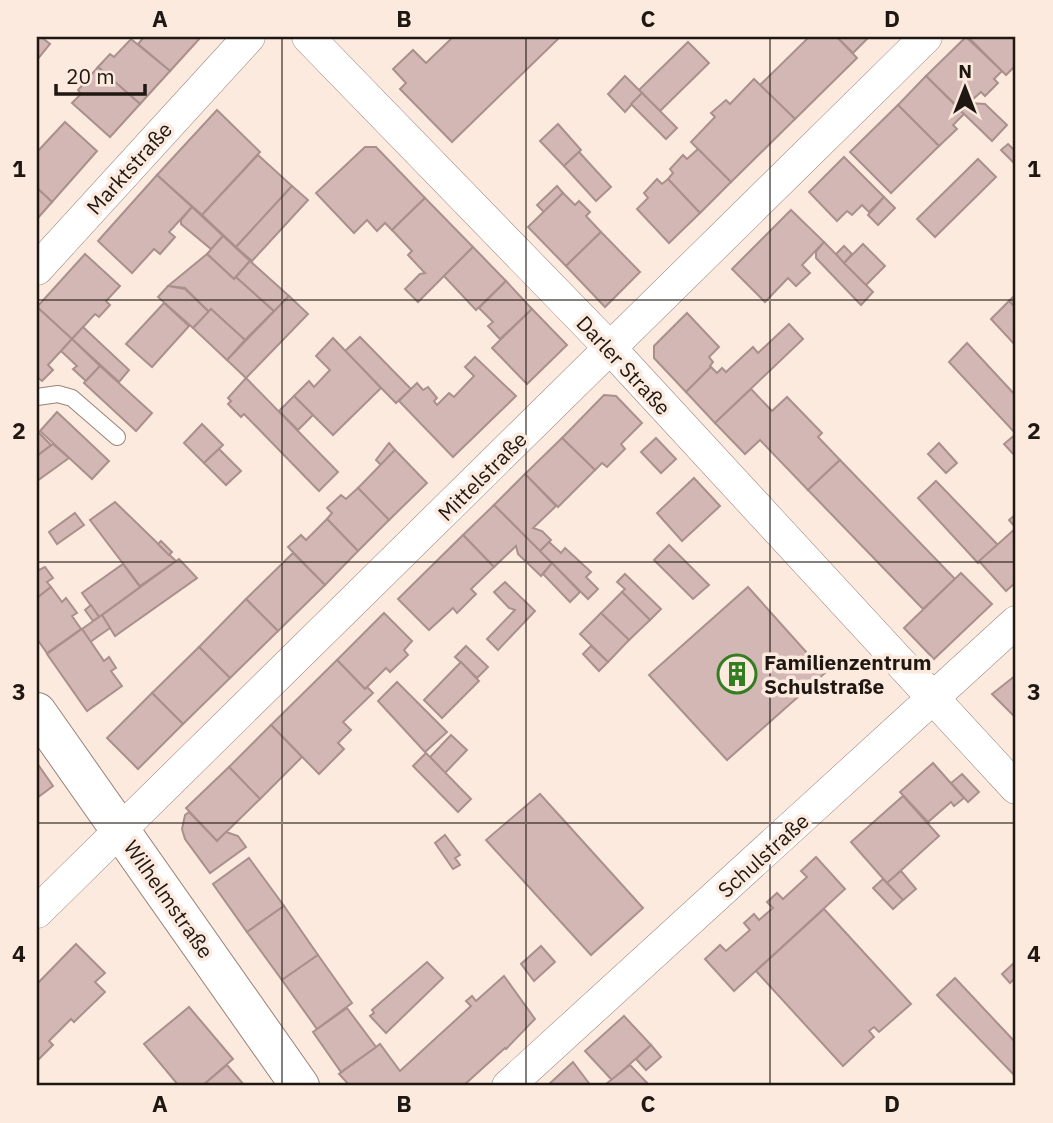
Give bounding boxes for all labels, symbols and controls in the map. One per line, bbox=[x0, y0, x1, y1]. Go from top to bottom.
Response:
text: A bbox=[152, 3, 168, 33]
text: B bbox=[396, 3, 412, 33]
text: C bbox=[641, 3, 656, 33]
text: D bbox=[884, 3, 900, 33]
scale bar bbox=[56, 52, 145, 96]
north arrow bbox=[930, 52, 1000, 122]
text: N bbox=[958, 59, 972, 83]
text: 20 m bbox=[66, 62, 115, 90]
street label: Marktstraße bbox=[80, 116, 178, 220]
text: 1 bbox=[12, 153, 26, 183]
text: 1 bbox=[1027, 153, 1041, 183]
street label: Darler Straße bbox=[571, 309, 677, 421]
text: 2 bbox=[12, 415, 26, 445]
text: 2 bbox=[1027, 415, 1041, 445]
street label: Mittelstraße bbox=[431, 425, 533, 527]
place label: Familienzentrum Schulstraße bbox=[764, 648, 932, 700]
building icon: Familienzentrum Schulstraße bbox=[716, 653, 758, 695]
text: 3 bbox=[12, 676, 26, 706]
text: 3 bbox=[1027, 676, 1041, 706]
street label: Schulstraße bbox=[711, 807, 815, 903]
street label: Wilhelmstraße bbox=[118, 834, 220, 964]
text: 4 bbox=[12, 938, 26, 968]
text: 4 bbox=[1027, 938, 1041, 968]
text: A bbox=[152, 1088, 168, 1118]
text: B bbox=[396, 1088, 412, 1118]
text: C bbox=[641, 1088, 656, 1118]
text: D bbox=[884, 1088, 900, 1118]

